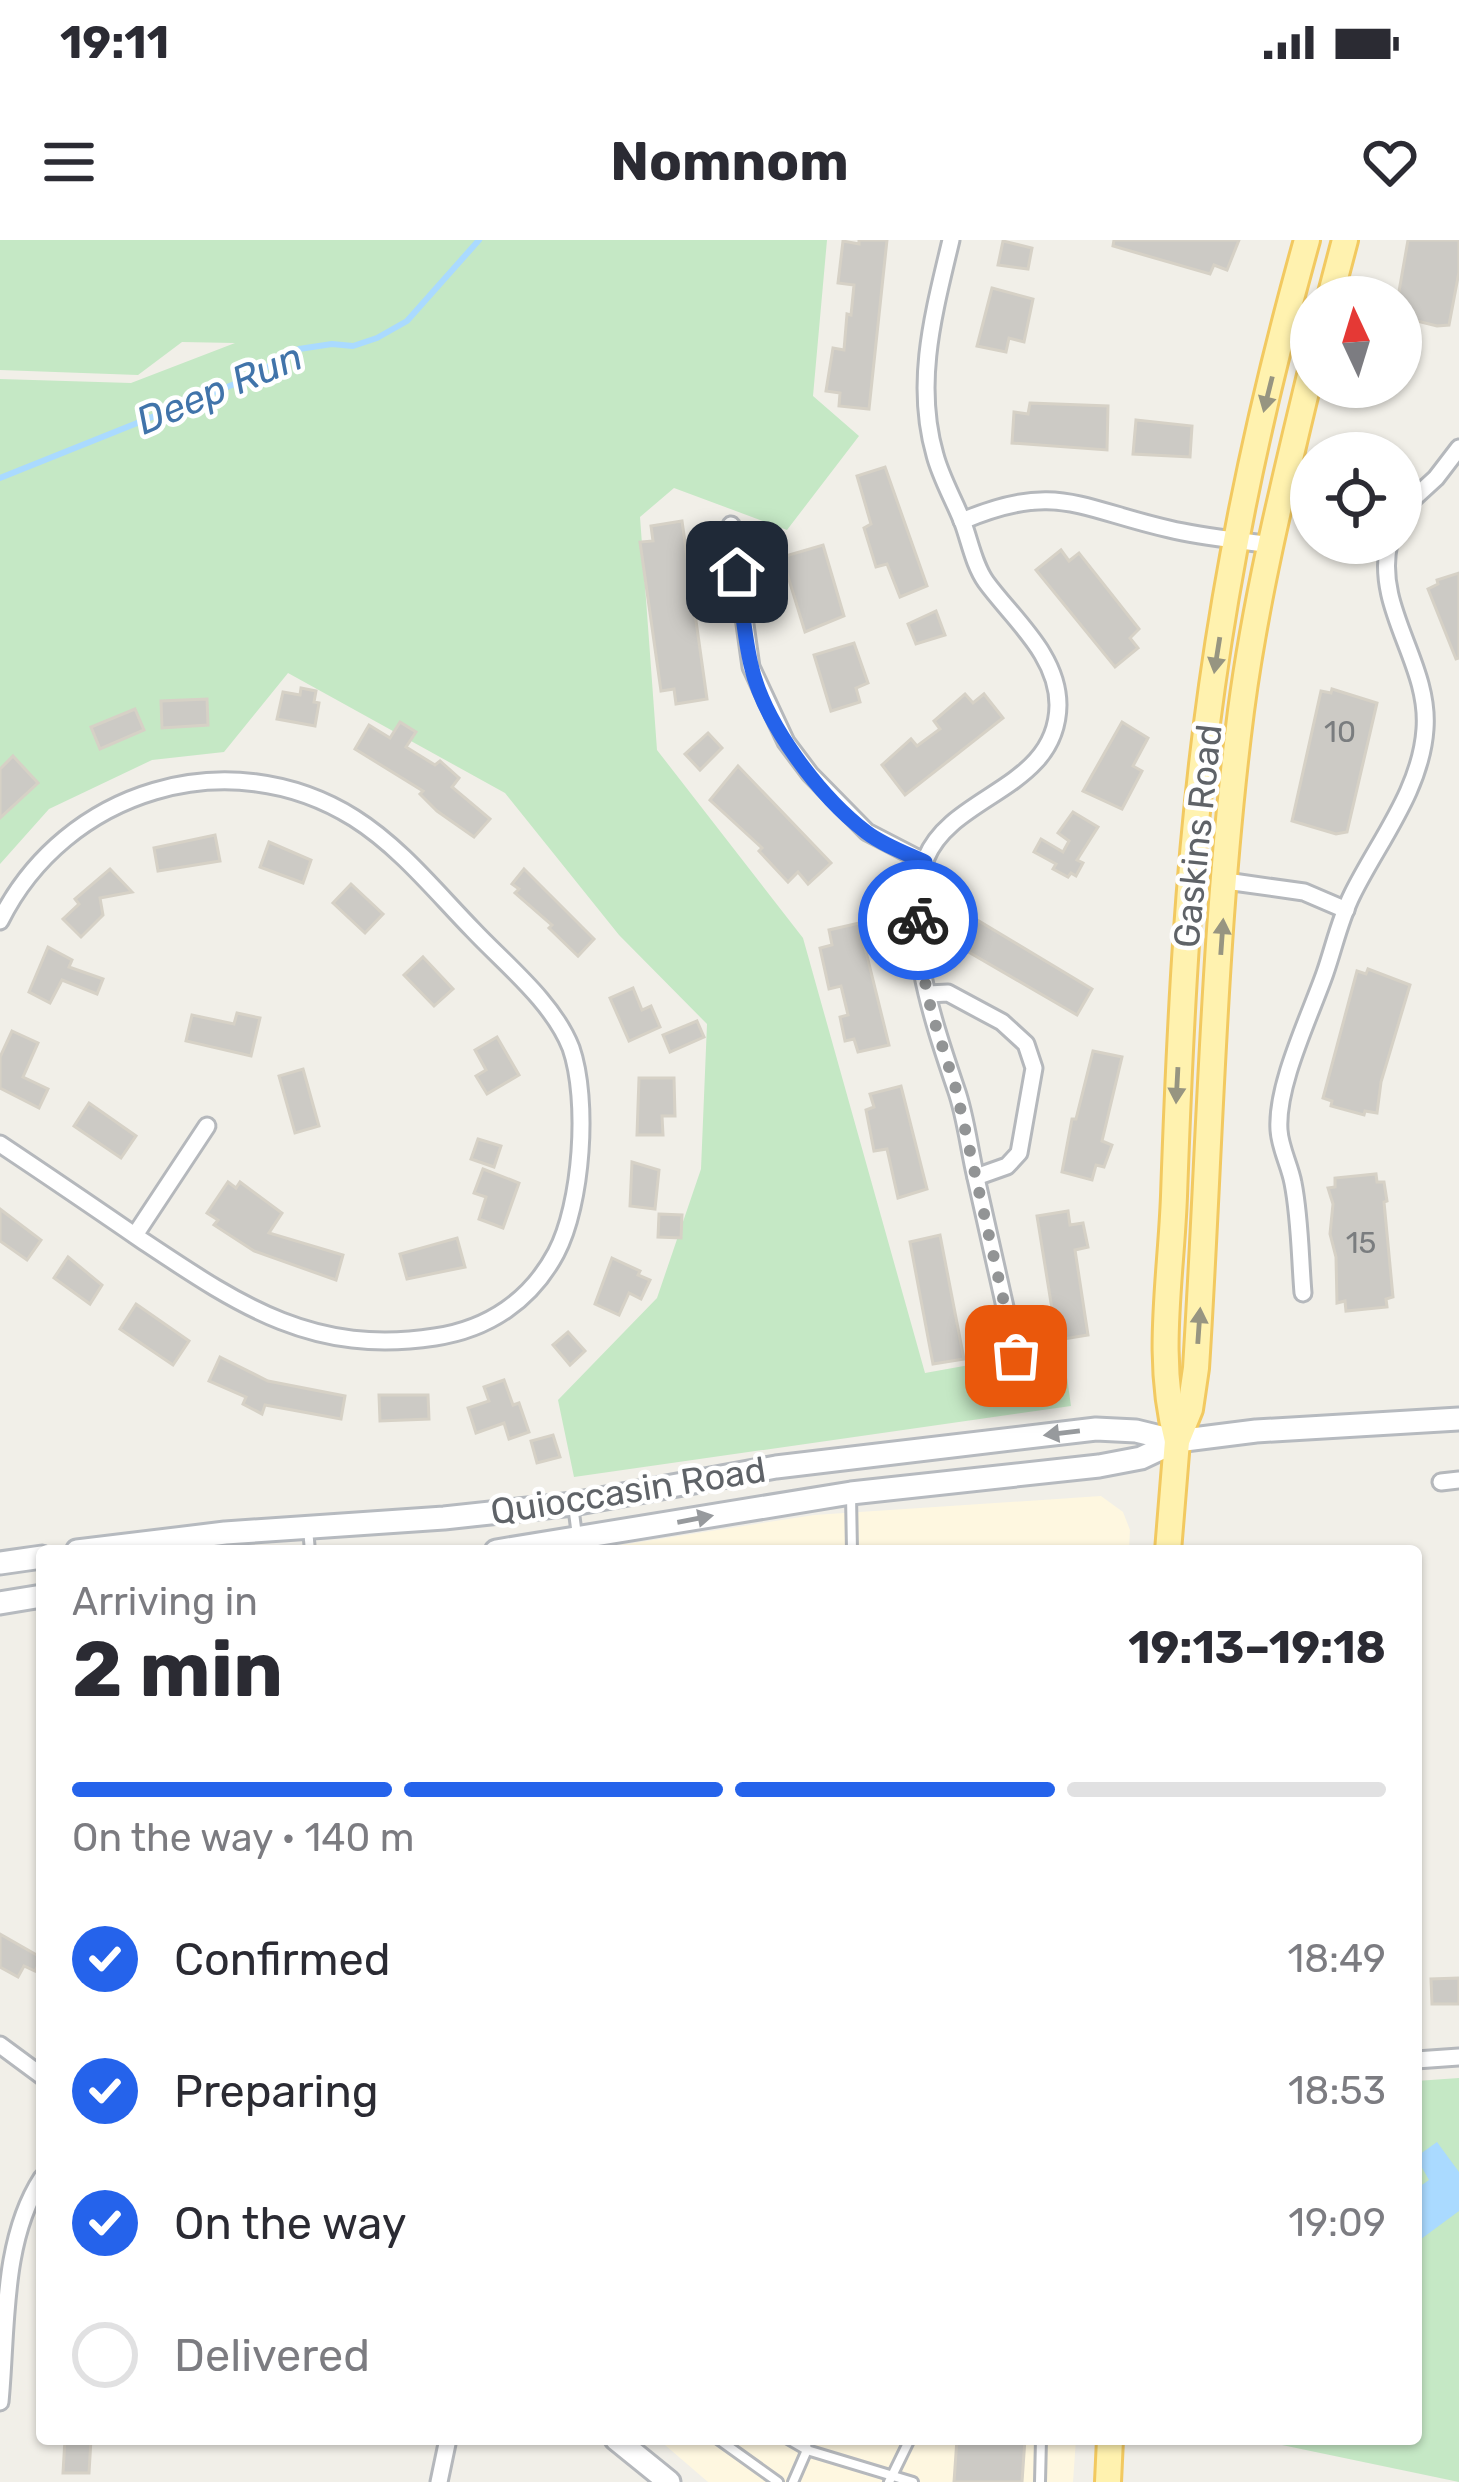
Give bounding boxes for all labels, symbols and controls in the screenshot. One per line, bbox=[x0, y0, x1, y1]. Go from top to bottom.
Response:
text: 19:11 bbox=[60, 16, 169, 69]
icon: menu bbox=[36, 129, 102, 195]
icon: heart bbox=[1357, 129, 1423, 195]
text: Nomnom bbox=[610, 130, 849, 194]
north arrow bbox=[1290, 276, 1422, 408]
map controls bbox=[1290, 276, 1422, 564]
water label: Deep Run bbox=[129, 333, 309, 444]
one-way arrow bbox=[1258, 376, 1277, 413]
button: locate bbox=[1290, 432, 1422, 564]
pin bbox=[686, 521, 788, 623]
icon: home bbox=[704, 539, 770, 605]
one-way arrow bbox=[1207, 637, 1226, 674]
house number: 10 bbox=[1324, 714, 1356, 750]
street label: Gaskins Road bbox=[1164, 722, 1231, 950]
courier bbox=[858, 860, 978, 980]
icon: bike bbox=[885, 887, 951, 953]
one-way arrow bbox=[1213, 917, 1232, 955]
one-way arrow bbox=[1167, 1067, 1186, 1105]
house number: 15 bbox=[1346, 1225, 1376, 1261]
pin bbox=[965, 1305, 1067, 1407]
one-way arrow bbox=[1189, 1307, 1208, 1345]
icon: bag bbox=[983, 1323, 1049, 1389]
one-way arrow bbox=[1043, 1424, 1080, 1443]
street label: Quioccasin Road bbox=[487, 1448, 769, 1533]
one-way arrow bbox=[676, 1509, 714, 1528]
text: Arriving in bbox=[72, 1579, 258, 1625]
text: 19:13–19:18 bbox=[1128, 1621, 1386, 1674]
text: 2 min bbox=[72, 1623, 283, 1716]
text: On the way · 140 m bbox=[72, 1815, 414, 1861]
icon: check bbox=[72, 1926, 138, 1992]
text: Confirmed bbox=[174, 1933, 391, 1986]
text: 18:49 bbox=[1287, 1936, 1386, 1982]
icon: check bbox=[72, 2058, 138, 2124]
text: Preparing bbox=[174, 2065, 379, 2118]
text: 18:53 bbox=[1288, 2068, 1386, 2114]
icon: check bbox=[72, 2190, 138, 2256]
text: On the way bbox=[174, 2197, 407, 2250]
text: 19:09 bbox=[1288, 2200, 1386, 2246]
text: Delivered bbox=[174, 2329, 370, 2382]

